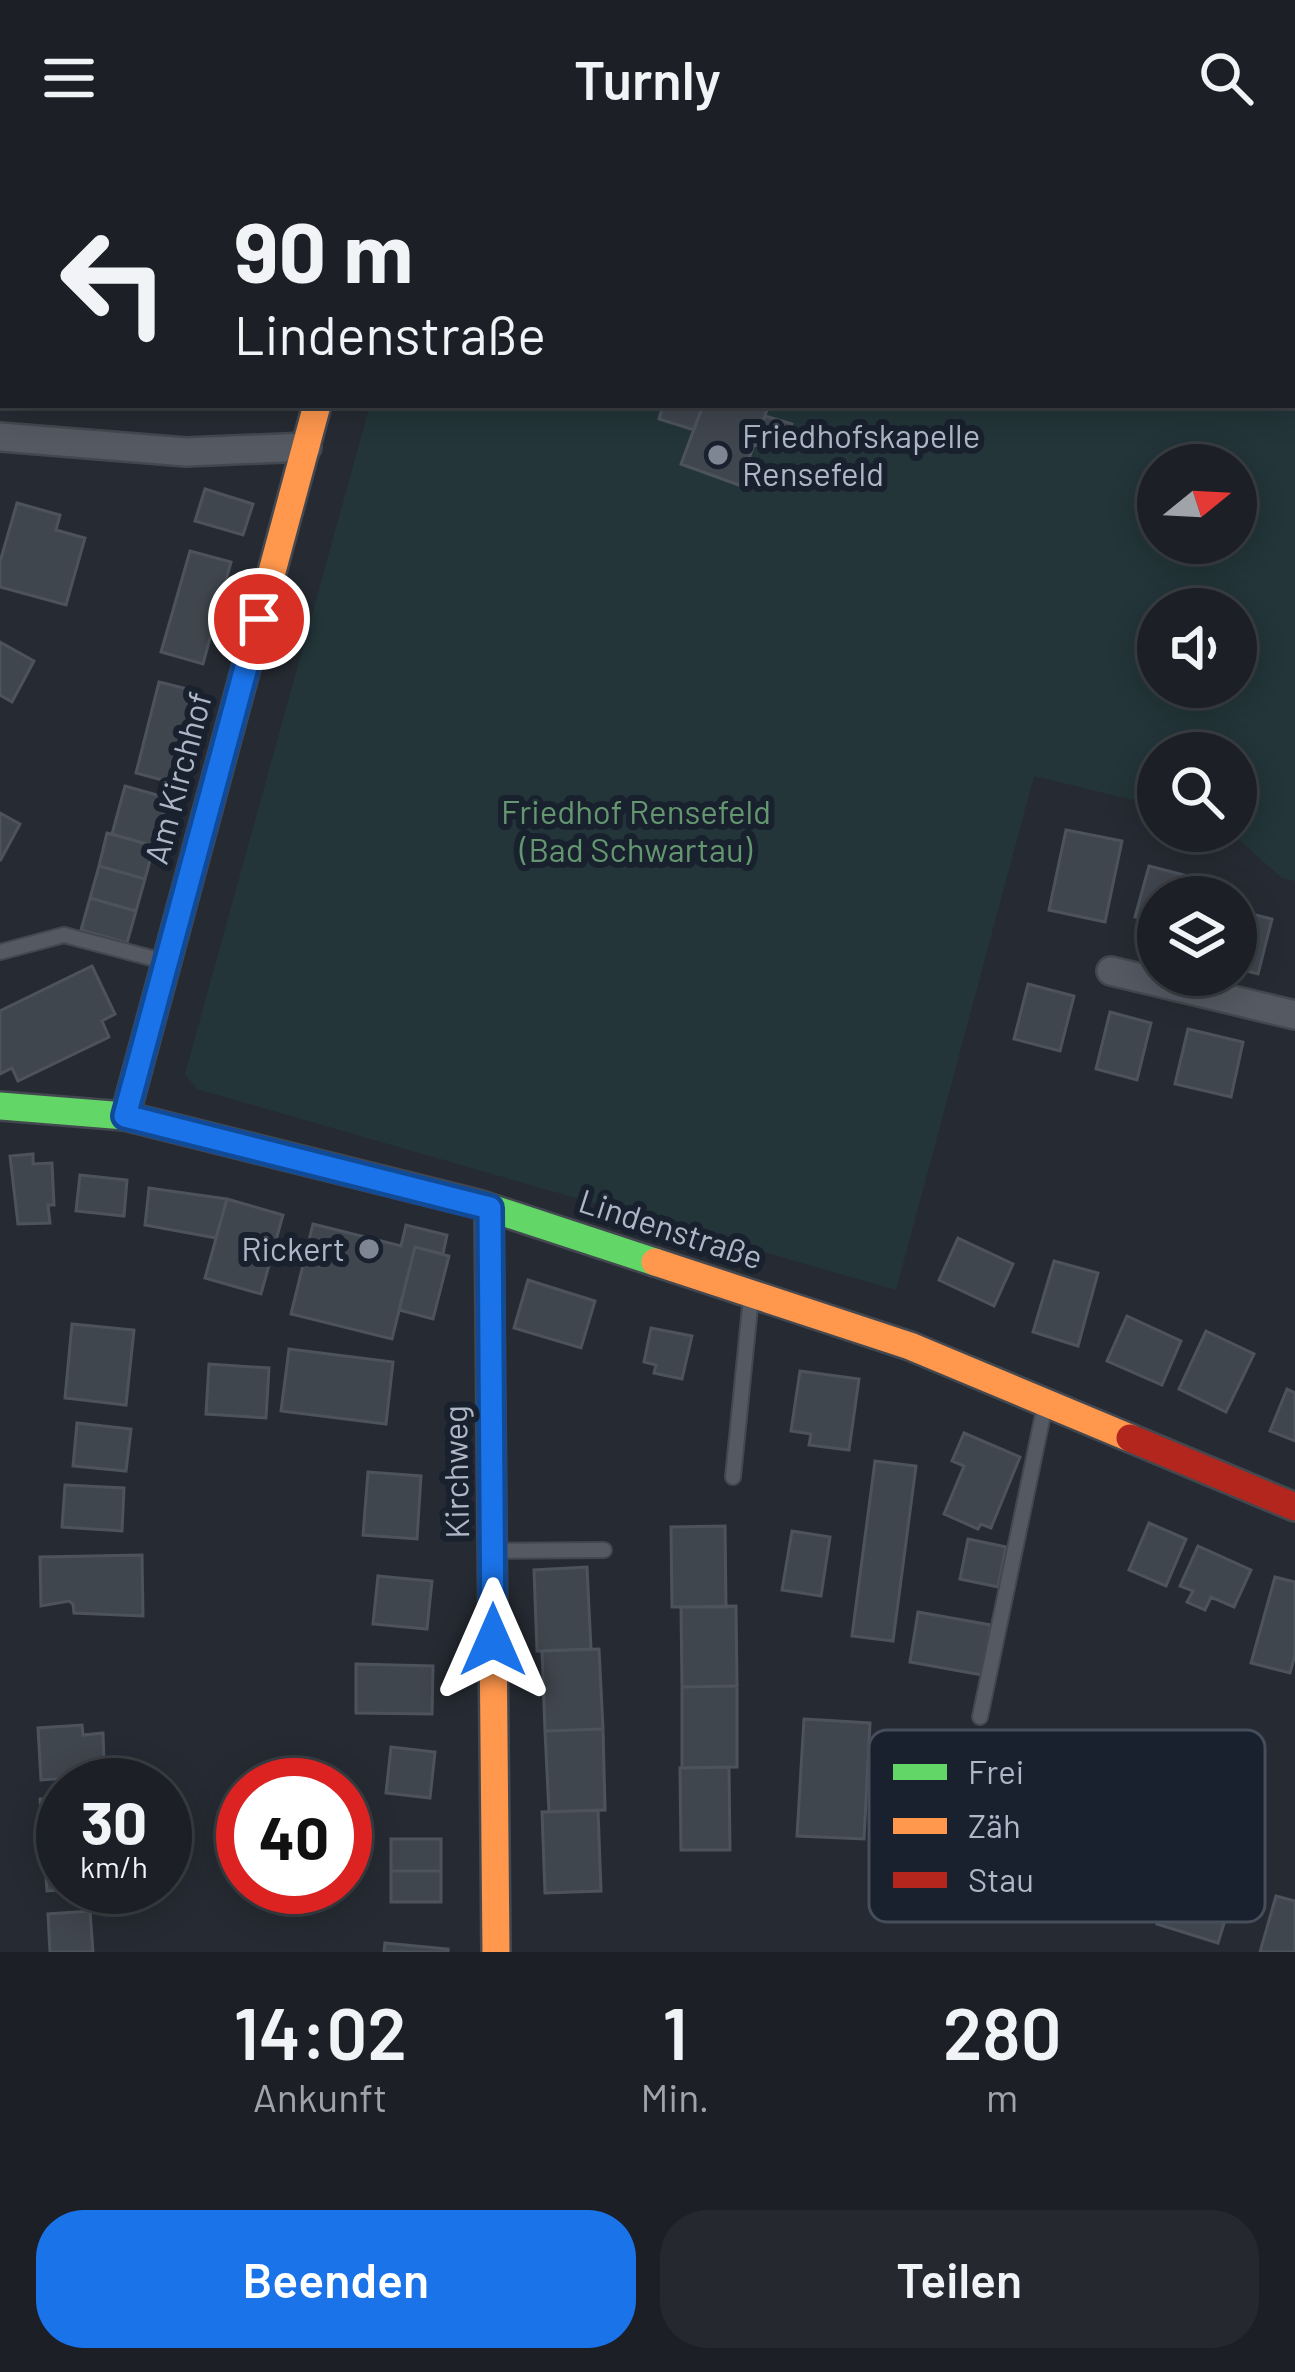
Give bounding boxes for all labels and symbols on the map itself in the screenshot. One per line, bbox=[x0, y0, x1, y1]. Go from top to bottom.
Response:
place label: Friedhofskapelle Rensefeld bbox=[742, 415, 980, 493]
marker: Friedhofskapelle Rensefeld bbox=[705, 442, 731, 468]
north arrow bbox=[1137, 444, 1257, 564]
pin bbox=[208, 568, 310, 670]
street label: Am Kirchhof bbox=[135, 687, 219, 868]
park label: Friedhof Rensefeld (Bad Schwartau) bbox=[501, 791, 771, 869]
street label: Lindenstraße bbox=[574, 1180, 768, 1277]
place label: Rickert bbox=[241, 1228, 345, 1268]
marker: Rickert bbox=[356, 1236, 382, 1262]
street label: Kirchweg bbox=[434, 1405, 476, 1539]
position arrow bbox=[430, 1577, 556, 1703]
legend bbox=[869, 1730, 1265, 1922]
text: Frei bbox=[968, 1751, 1024, 1791]
speed limit sign: 40 bbox=[216, 1758, 372, 1914]
text: Zäh bbox=[968, 1805, 1021, 1845]
text: Stau bbox=[968, 1859, 1034, 1899]

